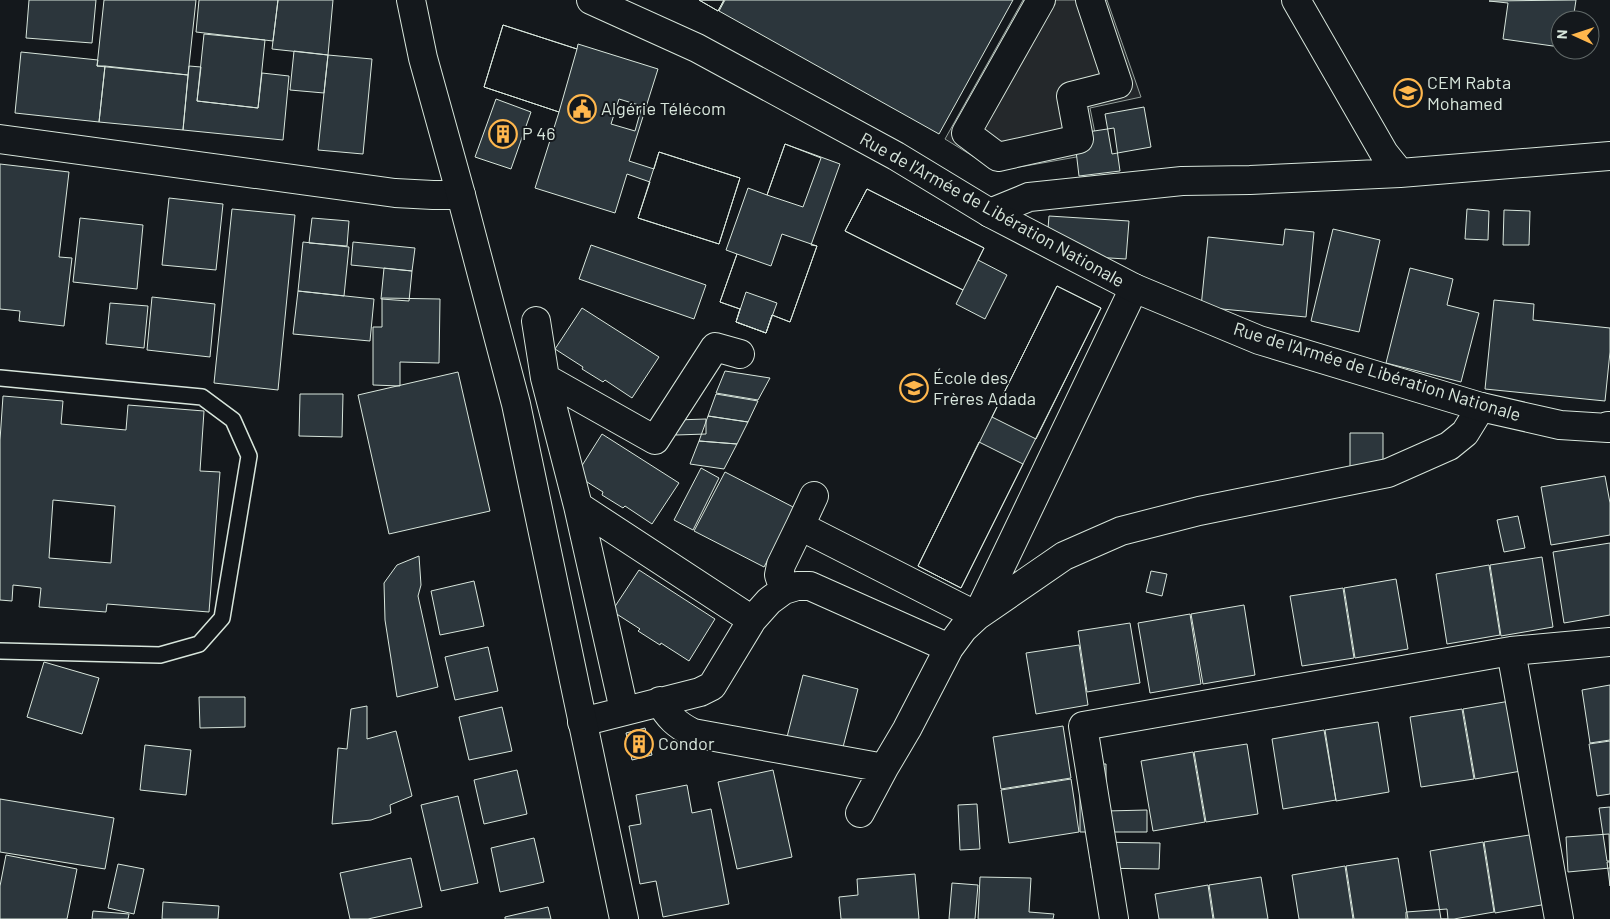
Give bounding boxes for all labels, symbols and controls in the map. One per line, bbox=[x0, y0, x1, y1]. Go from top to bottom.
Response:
north arrow bbox=[1550, 10, 1600, 60]
text: N bbox=[1553, 29, 1570, 39]
place label: CEM Rabta Mohamed bbox=[1427, 71, 1511, 114]
school or university icon: CEM Rabta Mohamed bbox=[1393, 78, 1423, 108]
public building icon: Algérie Télécom bbox=[567, 94, 597, 124]
place label: Algérie Télécom bbox=[601, 97, 726, 119]
building icon: P 46 bbox=[488, 119, 518, 149]
place label: P 46 bbox=[522, 122, 555, 144]
street label: Rue de l'Armée de Libération Nationale bbox=[856, 127, 1129, 291]
street label: Rue de l'Armée de Libération Nationale bbox=[1231, 317, 1524, 425]
place label: École des Frères Adada bbox=[933, 366, 1036, 409]
school or university icon: École des Frères Adada bbox=[899, 373, 929, 403]
building icon: Condor bbox=[624, 729, 654, 759]
place label: Condor bbox=[658, 732, 715, 754]

